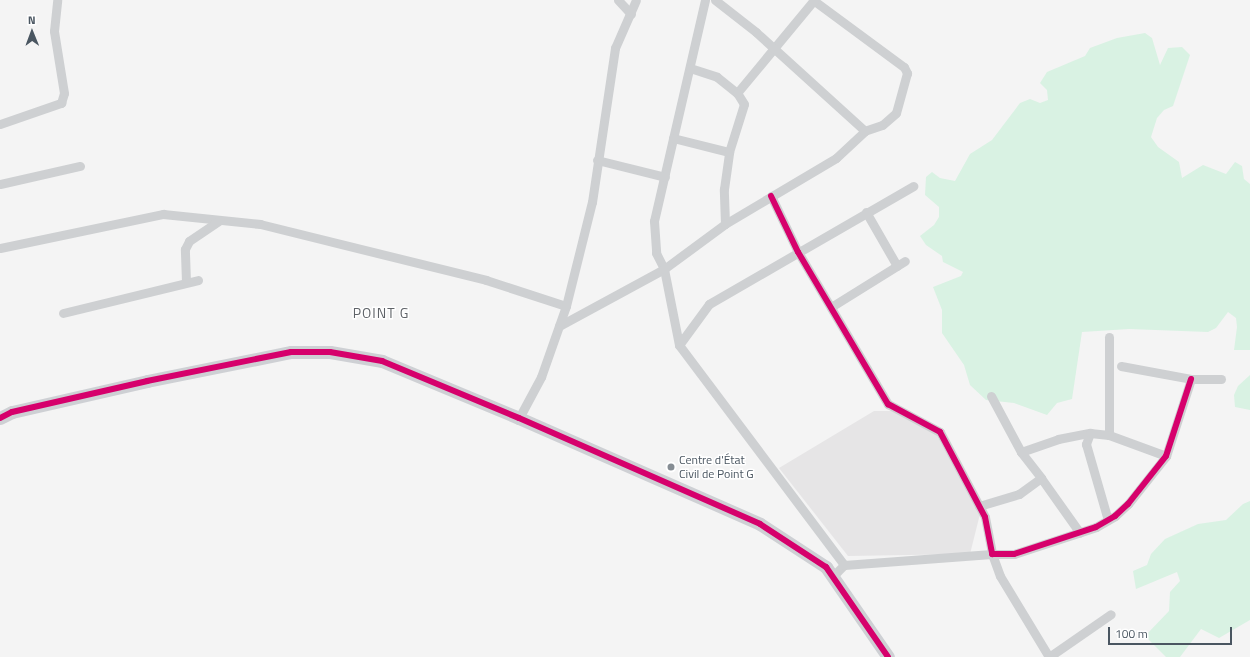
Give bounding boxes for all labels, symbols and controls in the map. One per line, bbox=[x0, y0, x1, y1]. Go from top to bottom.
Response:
north arrow bbox=[12, 12, 52, 52]
text: N bbox=[28, 12, 36, 28]
district label: POINT G bbox=[353, 305, 409, 321]
place label: Centre d'État Civil de Point G bbox=[679, 453, 754, 481]
marker: Centre d'État Civil de Point G bbox=[666, 462, 676, 472]
scale bar bbox=[1110, 619, 1234, 645]
text: 100 m bbox=[1115, 624, 1148, 643]

